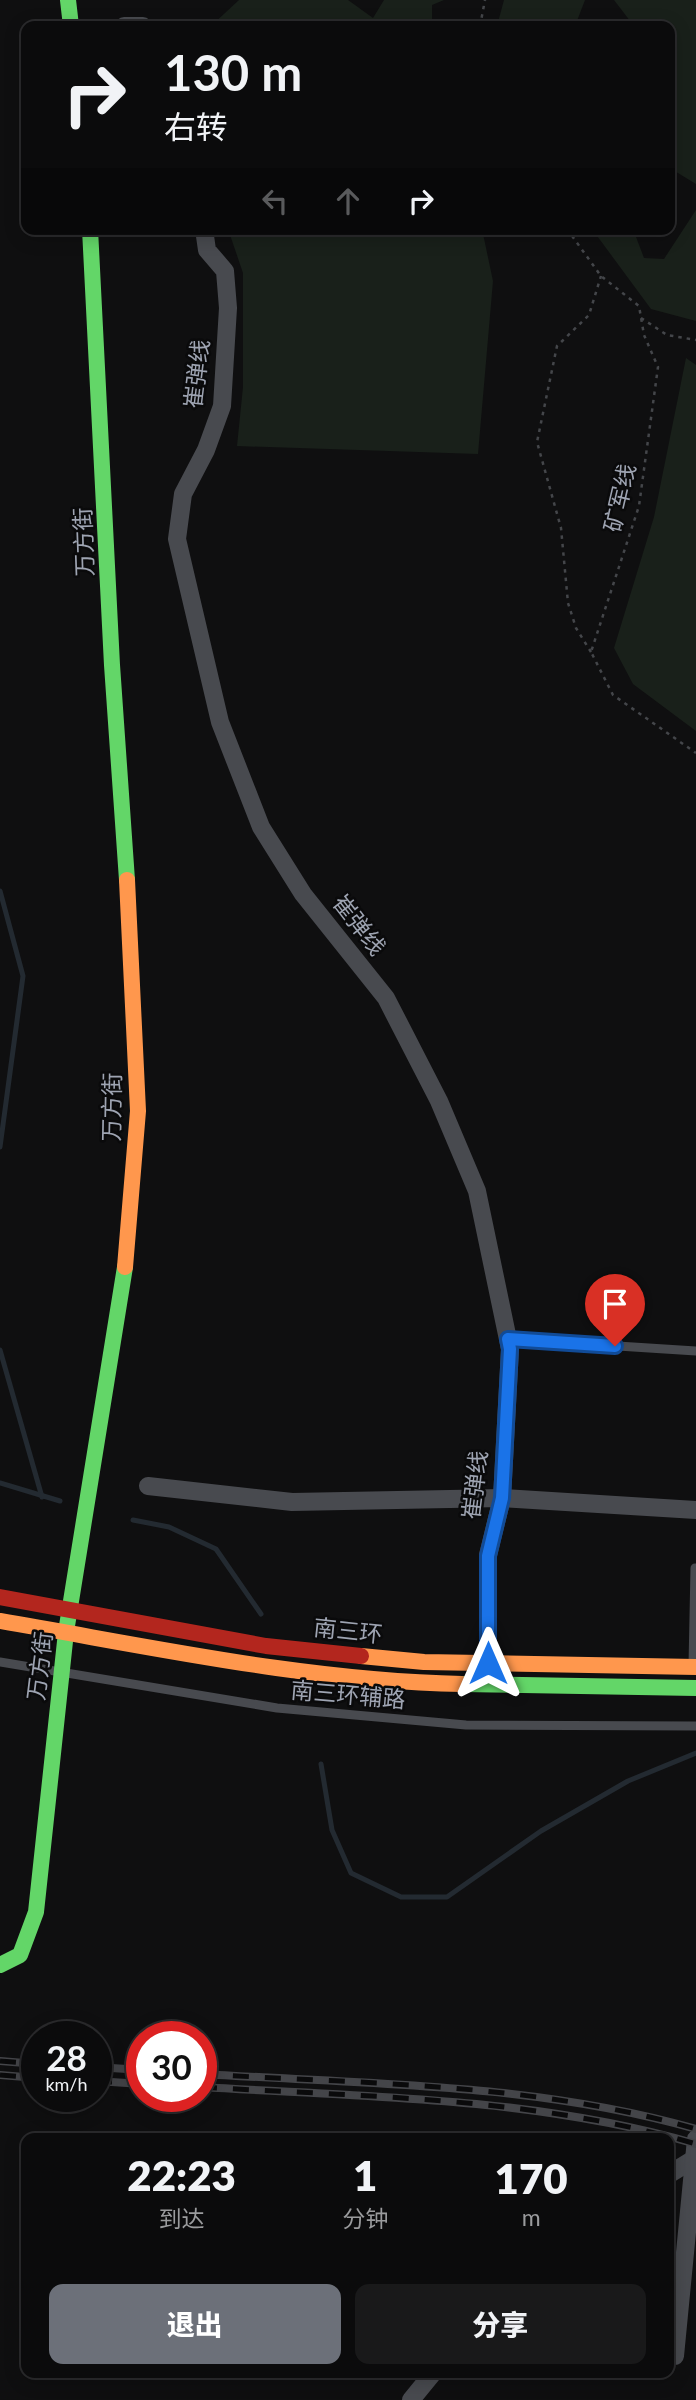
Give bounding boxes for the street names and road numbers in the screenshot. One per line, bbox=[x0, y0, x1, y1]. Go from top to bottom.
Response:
street label: 崔弹线 bbox=[178, 338, 214, 410]
street label: 矿军线 bbox=[598, 461, 640, 535]
street label: 万方街 bbox=[68, 507, 98, 577]
street label: 崔弹线 bbox=[328, 889, 392, 960]
street label: 万方街 bbox=[96, 1072, 126, 1142]
street label: 崔弹线 bbox=[456, 1449, 492, 1521]
street label: 南三环 bbox=[312, 1612, 384, 1648]
street label: 万方街 bbox=[21, 1630, 57, 1702]
street label: 南三环辅路 bbox=[290, 1675, 407, 1713]

